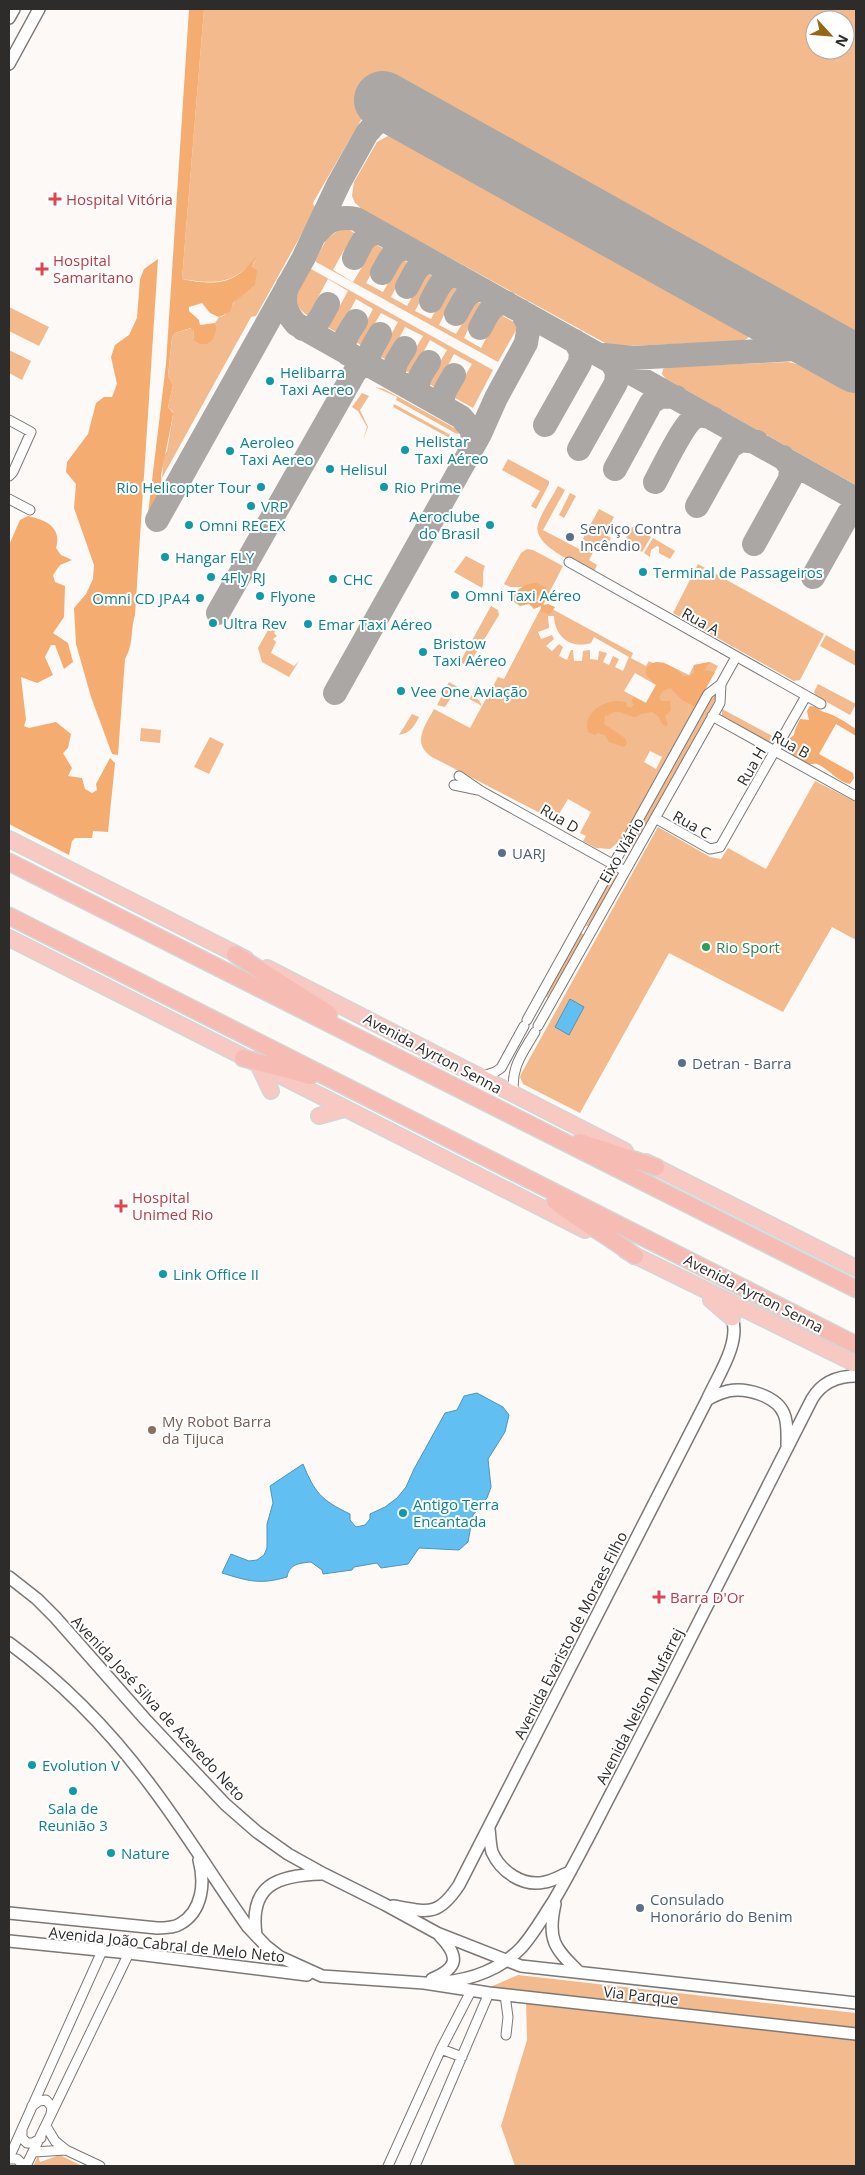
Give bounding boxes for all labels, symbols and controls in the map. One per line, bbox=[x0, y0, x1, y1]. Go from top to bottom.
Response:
north arrow bbox=[805, 10, 855, 60]
text: N bbox=[831, 32, 853, 50]
place label: Hospital Vitória bbox=[66, 189, 173, 209]
marker: Hospital Vitória bbox=[48, 192, 62, 206]
place label: Hospital Samaritano bbox=[53, 250, 134, 287]
marker: Hospital Samaritano bbox=[35, 262, 49, 276]
place label: Helibarra Taxi Aereo bbox=[280, 362, 354, 399]
marker: Helibarra Taxi Aereo bbox=[264, 375, 276, 387]
place label: Helistar Taxi Aéreo bbox=[415, 431, 489, 468]
place label: Aeroleo Taxi Aereo bbox=[240, 432, 314, 469]
marker: Helistar Taxi Aéreo bbox=[399, 444, 411, 456]
marker: Aeroleo Taxi Aereo bbox=[224, 445, 236, 457]
place label: Helisul bbox=[340, 459, 387, 479]
marker: Helisul bbox=[324, 463, 336, 475]
place label: Rio Helicopter Tour bbox=[116, 477, 251, 497]
place label: Rio Prime bbox=[394, 477, 461, 497]
marker: Rio Helicopter Tour bbox=[255, 481, 267, 493]
marker: Rio Prime bbox=[378, 481, 390, 493]
place label: VRP bbox=[261, 496, 288, 516]
marker: VRP bbox=[245, 500, 257, 512]
place label: Aeroclube do Brasil bbox=[409, 506, 480, 543]
place label: Omni RECEX bbox=[199, 515, 286, 535]
place label: Serviço Contra Incêndio bbox=[580, 518, 682, 555]
marker: Omni RECEX bbox=[183, 519, 195, 531]
marker: Aeroclube do Brasil bbox=[484, 519, 496, 531]
marker: Serviço Contra Incêndio bbox=[564, 531, 576, 543]
place label: Hangar FLY bbox=[175, 547, 255, 567]
marker: Hangar FLY bbox=[159, 551, 171, 563]
place label: Terminal de Passageiros bbox=[653, 562, 823, 582]
marker: Terminal de Passageiros bbox=[637, 566, 649, 578]
place label: 4Fly RJ bbox=[221, 567, 266, 587]
place label: CHC bbox=[343, 569, 373, 589]
marker: 4Fly RJ bbox=[205, 571, 217, 583]
marker: CHC bbox=[327, 573, 339, 585]
place label: Omni Taxi Aéreo bbox=[465, 585, 581, 605]
place label: Flyone bbox=[270, 586, 316, 606]
place label: Omni CD JPA4 bbox=[92, 588, 190, 608]
marker: Omni Taxi Aéreo bbox=[449, 589, 461, 601]
marker: Flyone bbox=[254, 590, 266, 602]
marker: Omni CD JPA4 bbox=[194, 592, 206, 604]
street label: Rua A bbox=[679, 603, 724, 640]
place label: Ultra Rev bbox=[223, 613, 287, 633]
place label: Emar Taxi Aéreo bbox=[318, 614, 432, 634]
marker: Ultra Rev bbox=[207, 617, 219, 629]
marker: Emar Taxi Aéreo bbox=[302, 618, 314, 630]
place label: Bristow Taxi Aéreo bbox=[433, 633, 507, 670]
marker: Bristow Taxi Aéreo bbox=[417, 646, 429, 658]
place label: Vee One Aviação bbox=[411, 681, 528, 701]
marker: Vee One Aviação bbox=[395, 685, 407, 697]
street label: Rua B bbox=[768, 725, 814, 763]
street label: Rua H bbox=[732, 743, 770, 789]
street label: Rua D bbox=[537, 799, 583, 837]
street label: Rua C bbox=[670, 806, 714, 842]
street label: Eixo Viário bbox=[594, 813, 648, 887]
place label: UARJ bbox=[512, 843, 546, 863]
marker: UARJ bbox=[496, 847, 508, 859]
place label: Rio Sport bbox=[716, 937, 780, 957]
marker: Rio Sport bbox=[700, 941, 712, 953]
street label: Avenida Ayrton Senna bbox=[360, 1008, 506, 1098]
place label: Detran - Barra bbox=[692, 1053, 792, 1073]
marker: Detran - Barra bbox=[676, 1057, 688, 1069]
place label: Hospital Unimed Rio bbox=[132, 1187, 213, 1224]
marker: Hospital Unimed Rio bbox=[114, 1199, 128, 1213]
street label: Avenida Ayrton Senna bbox=[681, 1249, 827, 1337]
place label: Link Office II bbox=[173, 1264, 259, 1284]
marker: Link Office II bbox=[157, 1268, 169, 1280]
place label: My Robot Barra da Tijuca bbox=[162, 1411, 271, 1448]
marker: My Robot Barra da Tijuca bbox=[146, 1424, 158, 1436]
place label: Antigo Terra Encantada bbox=[413, 1494, 499, 1531]
marker: Antigo Terra Encantada bbox=[397, 1507, 409, 1519]
street label: Avenida Evaristo de Moraes Filho bbox=[509, 1528, 631, 1742]
place label: Barra D'Or bbox=[670, 1587, 745, 1607]
marker: Barra D'Or bbox=[652, 1590, 666, 1604]
street label: Avenida José Silva de Azevedo Neto bbox=[68, 1611, 250, 1805]
street label: Avenida Nelson Mufarrej bbox=[591, 1624, 687, 1788]
place label: Evolution V bbox=[42, 1755, 120, 1775]
marker: Evolution V bbox=[26, 1759, 38, 1771]
marker: Sala de Reunião 3 bbox=[67, 1785, 79, 1797]
place label: Sala de Reunião 3 bbox=[38, 1798, 108, 1835]
place label: Nature bbox=[121, 1843, 170, 1863]
marker: Nature bbox=[105, 1847, 117, 1859]
place label: Consulado Honorário do Benim bbox=[650, 1889, 793, 1926]
marker: Consulado Honorário do Benim bbox=[634, 1902, 646, 1914]
street label: Avenida João Cabral de Melo Neto bbox=[48, 1922, 286, 1966]
street label: Via Parque bbox=[603, 1981, 679, 2009]

